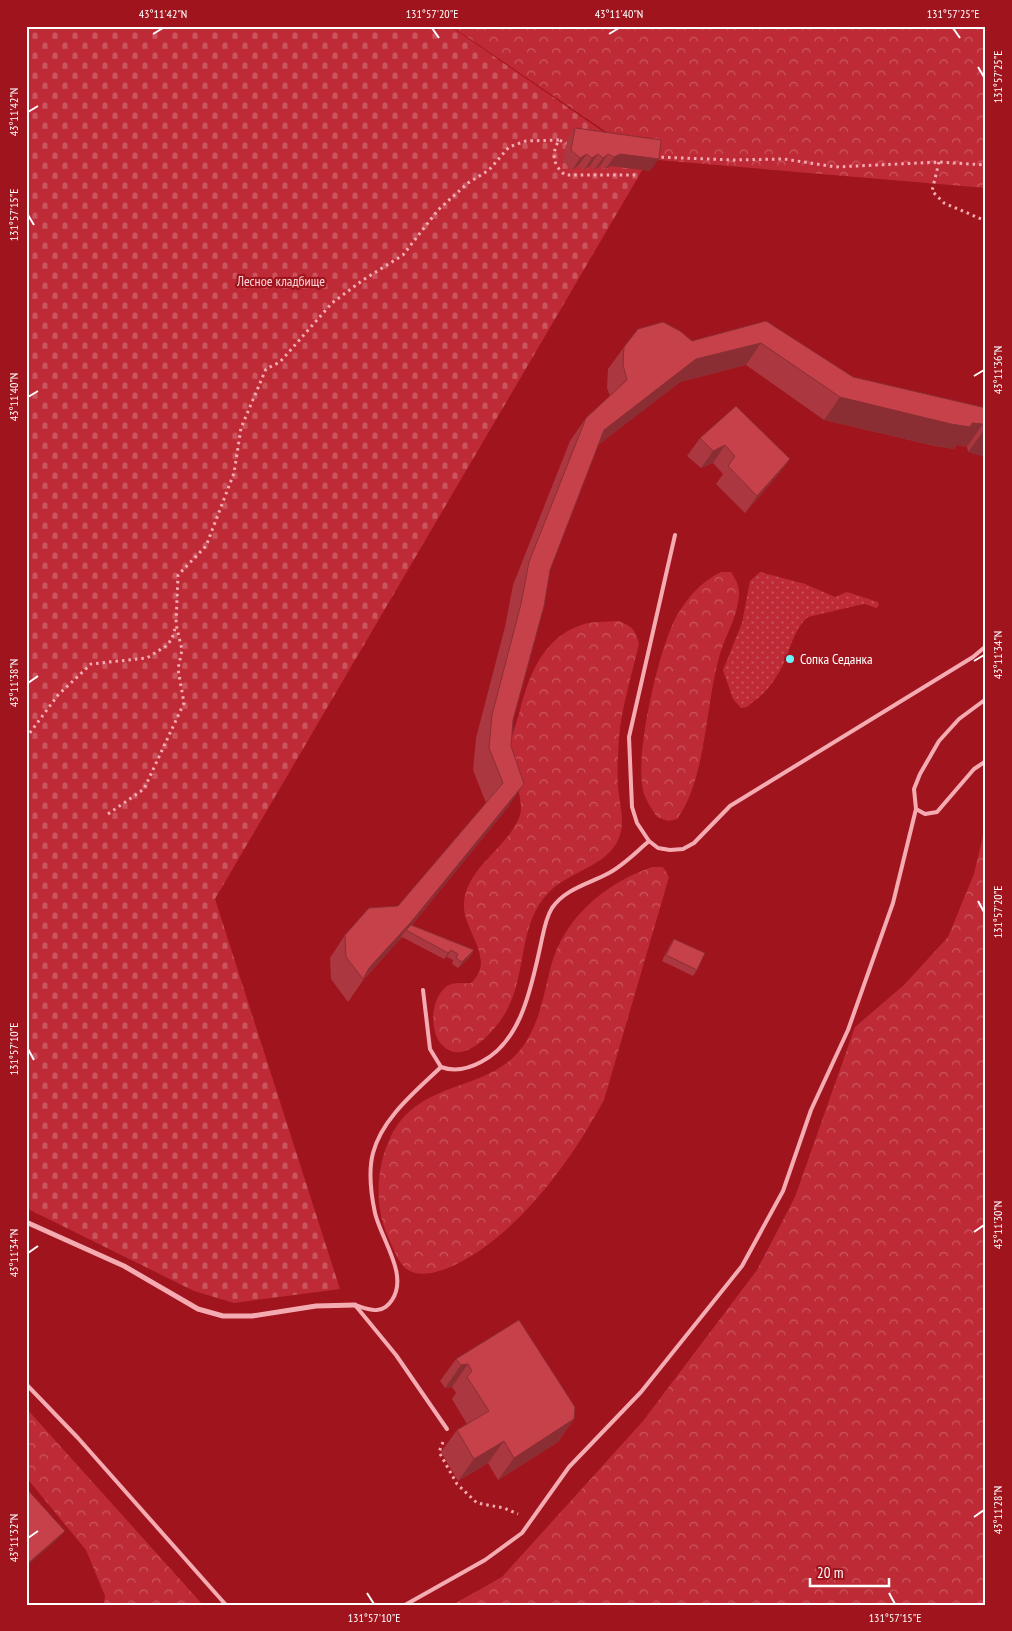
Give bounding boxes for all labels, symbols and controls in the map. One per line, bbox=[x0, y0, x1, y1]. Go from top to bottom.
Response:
text: 43°11'42"N bbox=[139, 6, 187, 21]
text: 131°57'20"E bbox=[406, 6, 458, 21]
text: 43°11'40"N bbox=[595, 6, 643, 21]
text: 131°57'25"E bbox=[927, 6, 979, 21]
text: 131°57'25"E bbox=[990, 51, 1005, 103]
text: 43°11'42"N bbox=[6, 88, 21, 136]
text: 131°57'15"E bbox=[6, 189, 21, 241]
park label: Лесное кладбище bbox=[236, 272, 325, 290]
text: 43°11'36"N bbox=[990, 346, 1005, 394]
text: 43°11'40"N bbox=[6, 373, 21, 421]
text: 43°11'34"N bbox=[990, 631, 1005, 679]
place label: Сопка Седанка bbox=[800, 650, 873, 668]
marker: Сопка Седанка bbox=[784, 653, 796, 665]
text: 43°11'38"N bbox=[6, 659, 21, 707]
text: 131°57'20"E bbox=[990, 886, 1005, 938]
text: 131°57'10"E bbox=[6, 1023, 21, 1075]
text: 43°11'30"N bbox=[990, 1201, 1005, 1249]
text: 43°11'34"N bbox=[6, 1229, 21, 1277]
text: 43°11'28"N bbox=[990, 1486, 1005, 1534]
text: 43°11'32"N bbox=[6, 1514, 21, 1562]
scale bar bbox=[810, 1556, 888, 1588]
text: 20 m bbox=[817, 1563, 843, 1582]
text: 131°57'10"E bbox=[348, 1610, 400, 1625]
text: 131°57'15"E bbox=[869, 1610, 921, 1625]

